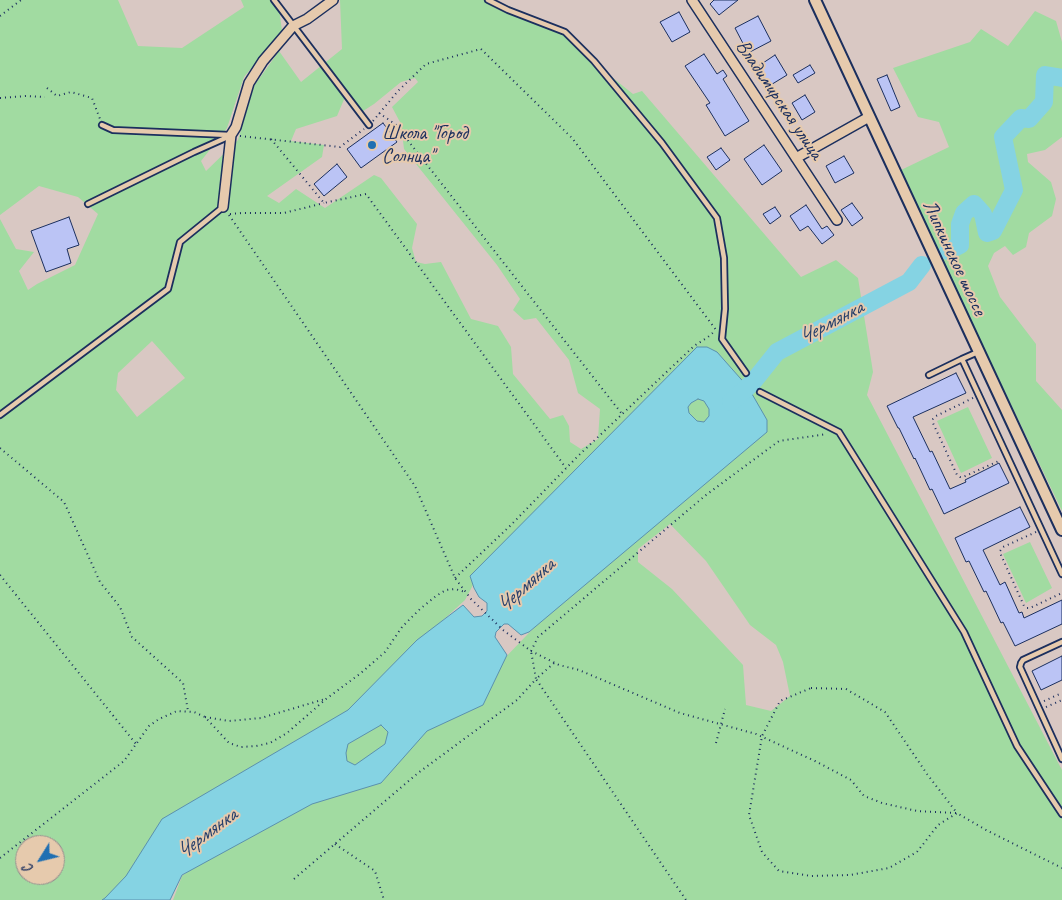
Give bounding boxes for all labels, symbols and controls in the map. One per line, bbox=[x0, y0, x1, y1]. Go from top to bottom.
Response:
street label: Владимирская улица bbox=[730, 36, 828, 164]
place label: Школа "Город Cолнца" bbox=[382, 122, 468, 169]
marker: Школа "Город Cолнца" bbox=[366, 139, 378, 151]
street label: Липкинское шоссе bbox=[917, 197, 991, 319]
water label: Чермянка bbox=[794, 296, 868, 350]
water label: Чермянка bbox=[492, 553, 560, 619]
water label: Чермянка bbox=[172, 803, 242, 865]
north arrow bbox=[15, 835, 65, 885]
text: С bbox=[19, 861, 37, 876]

